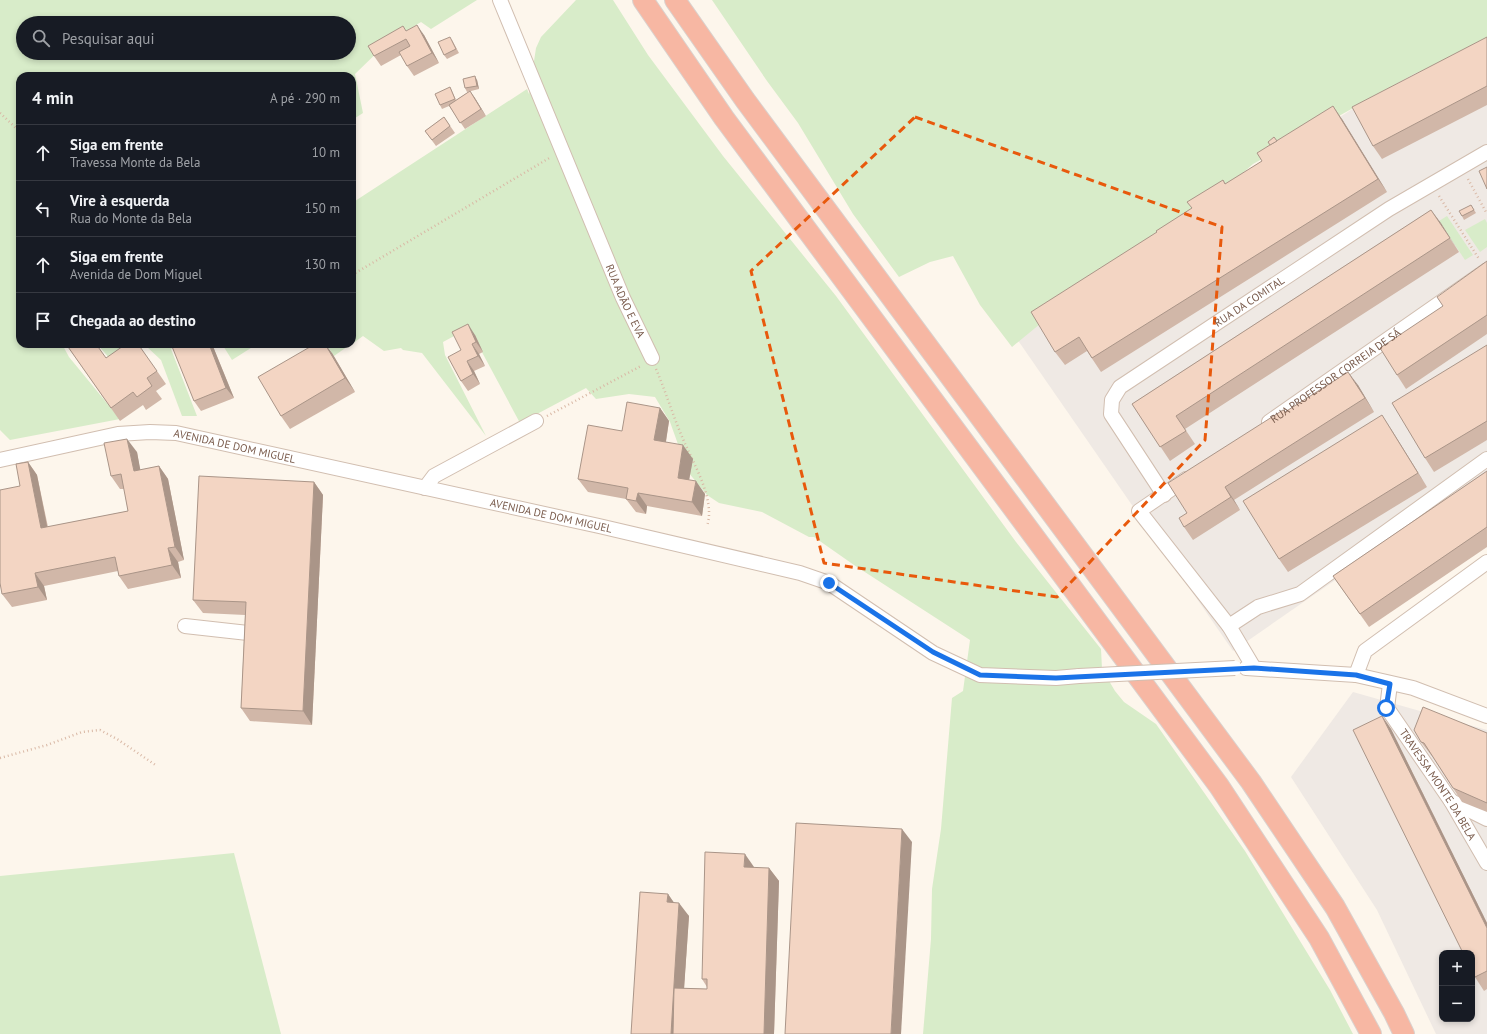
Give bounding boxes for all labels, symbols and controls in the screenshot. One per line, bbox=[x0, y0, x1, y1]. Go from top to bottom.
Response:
search box bbox=[16, 16, 356, 60]
icon: search bbox=[30, 27, 52, 49]
text: Pesquisar aqui bbox=[62, 29, 154, 48]
text: 4 min bbox=[32, 87, 73, 109]
text: A pé · 290 m bbox=[270, 90, 340, 107]
text: Siga em frente bbox=[70, 135, 163, 154]
icon: ahead bbox=[32, 142, 54, 164]
text: 10 m bbox=[312, 144, 340, 161]
text: Travessa Monte da Bela bbox=[70, 154, 200, 171]
text: Vire à esquerda bbox=[70, 191, 169, 210]
icon: left bbox=[32, 198, 54, 220]
text: 150 m bbox=[305, 200, 340, 217]
text: Rua do Monte da Bela bbox=[70, 210, 192, 227]
text: Siga em frente bbox=[70, 247, 163, 266]
icon: ahead bbox=[32, 254, 54, 276]
text: 130 m bbox=[305, 256, 340, 273]
street label: RUA ADÃO E EVA bbox=[603, 262, 648, 340]
text: Avenida de Dom Miguel bbox=[70, 266, 202, 283]
street label: RUA DA COMITAL bbox=[1211, 273, 1287, 330]
icon: arrive bbox=[32, 310, 54, 332]
text: Chegada ao destino bbox=[70, 311, 196, 330]
street label: RUA PROFESSOR CORREIA DE SÁ bbox=[1268, 325, 1404, 426]
street label: AVENIDA DE DOM MIGUEL bbox=[172, 426, 297, 466]
street label: AVENIDA DE DOM MIGUEL bbox=[489, 495, 614, 536]
route end bbox=[820, 574, 838, 592]
route start bbox=[1377, 699, 1395, 717]
street label: TRAVESSA MONTE DA BELA bbox=[1396, 726, 1479, 843]
map controls bbox=[1439, 950, 1475, 1022]
button: + bbox=[1439, 950, 1475, 986]
button: − bbox=[1439, 986, 1475, 1022]

